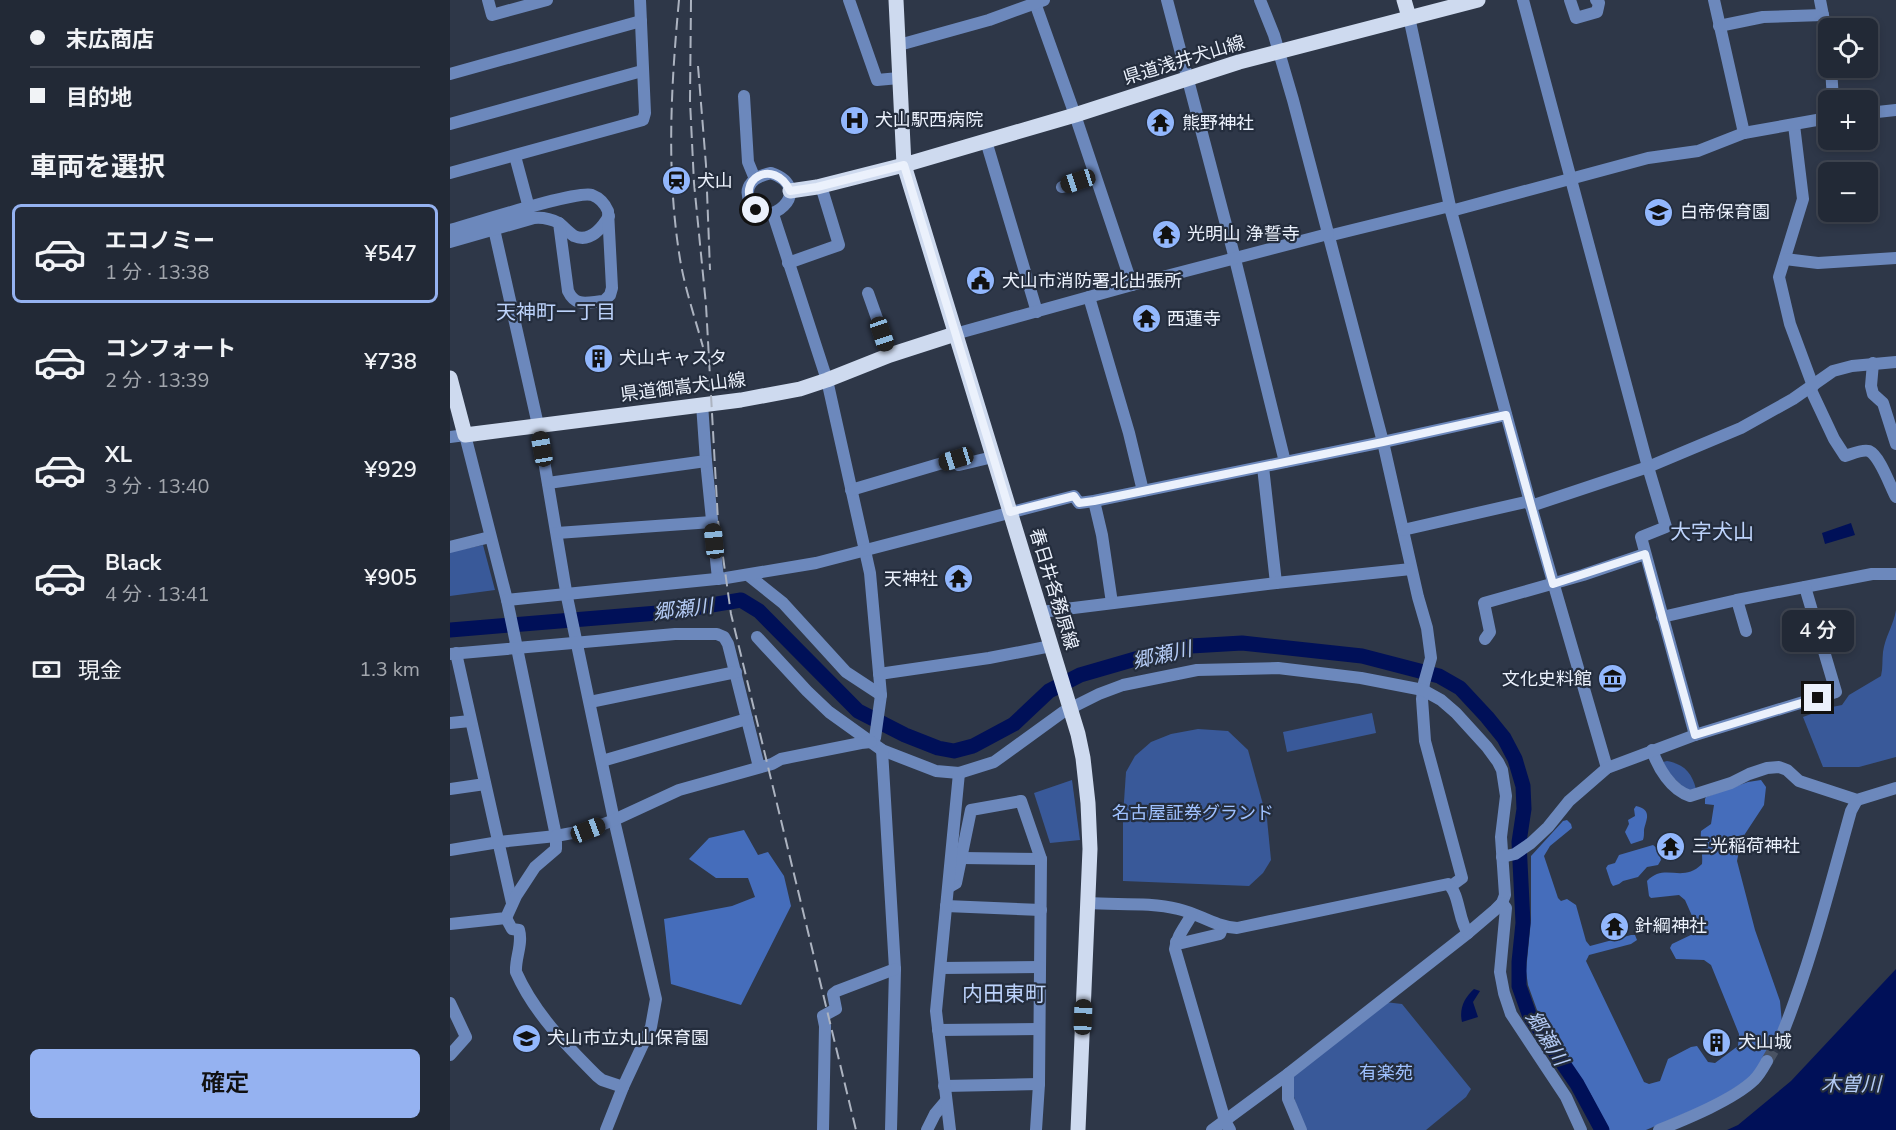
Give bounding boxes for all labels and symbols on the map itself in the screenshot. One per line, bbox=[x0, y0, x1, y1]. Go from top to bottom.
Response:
street label: 県道浅井犬山線 bbox=[1120, 30, 1248, 90]
hospital icon: 犬山駅西病院 bbox=[838, 104, 870, 136]
temple icon: 熊野神社 bbox=[1145, 107, 1177, 139]
place label: 犬山駅西病院 bbox=[875, 108, 983, 132]
place label: 熊野神社 bbox=[1182, 111, 1254, 135]
station icon: 犬山 bbox=[660, 165, 692, 197]
car bbox=[1058, 167, 1098, 195]
place label: 犬山 bbox=[697, 169, 733, 193]
route start bbox=[742, 196, 769, 223]
school or university icon: 白帝保育園 bbox=[1643, 196, 1675, 228]
place label: 白帝保育園 bbox=[1680, 200, 1770, 224]
temple icon: 光明山 浄誓寺 bbox=[1150, 218, 1182, 250]
place label: 光明山 浄誓寺 bbox=[1187, 222, 1300, 246]
public building icon: 犬山市消防署北出張所 bbox=[965, 265, 997, 297]
place label: 犬山市消防署北出張所 bbox=[1002, 269, 1182, 293]
district label: 天神町一丁目 bbox=[496, 299, 616, 326]
temple icon: 西蓮寺 bbox=[1130, 303, 1162, 335]
place label: 西蓮寺 bbox=[1167, 307, 1221, 331]
car bbox=[868, 314, 896, 354]
building icon: 犬山キャスタ bbox=[582, 342, 614, 374]
place label: 犬山キャスタ bbox=[619, 346, 727, 370]
street label: 県道御嵩犬山線 bbox=[619, 367, 747, 407]
car bbox=[530, 430, 554, 468]
car bbox=[936, 445, 976, 473]
district label: 大字犬山 bbox=[1670, 518, 1754, 546]
car bbox=[703, 522, 725, 560]
street label: 春日井各務原線 bbox=[1024, 525, 1084, 653]
temple icon: 天神社 bbox=[943, 563, 975, 595]
place label: 天神社 bbox=[884, 567, 938, 591]
water label: 郷瀬川 bbox=[652, 592, 716, 627]
callout: 4 分 bbox=[1782, 611, 1854, 653]
water label: 郷瀬川 bbox=[1130, 635, 1196, 675]
museum icon: 文化史料館 bbox=[1597, 663, 1629, 695]
place label: 文化史料館 bbox=[1502, 667, 1592, 691]
route end bbox=[1804, 684, 1831, 711]
park label: 名古屋証券グランド bbox=[1112, 801, 1274, 825]
car bbox=[568, 815, 608, 845]
temple icon: 三光稲荷神社 bbox=[1655, 830, 1687, 862]
place label: 三光稲荷神社 bbox=[1692, 834, 1800, 858]
temple icon: 針綱神社 bbox=[1598, 910, 1630, 942]
place label: 針綱神社 bbox=[1635, 914, 1707, 938]
district label: 内田東町 bbox=[962, 980, 1046, 1008]
car bbox=[1073, 999, 1093, 1035]
water label: 郷瀬川 bbox=[1519, 1006, 1575, 1073]
school or university icon: 犬山市立丸山保育園 bbox=[510, 1022, 542, 1054]
place label: 犬山市立丸山保育園 bbox=[547, 1026, 709, 1050]
building icon: 犬山城 bbox=[1701, 1026, 1733, 1058]
place label: 犬山城 bbox=[1738, 1030, 1792, 1054]
park label: 有楽苑 bbox=[1359, 1061, 1413, 1085]
water label: 木曽川 bbox=[1821, 1071, 1883, 1098]

